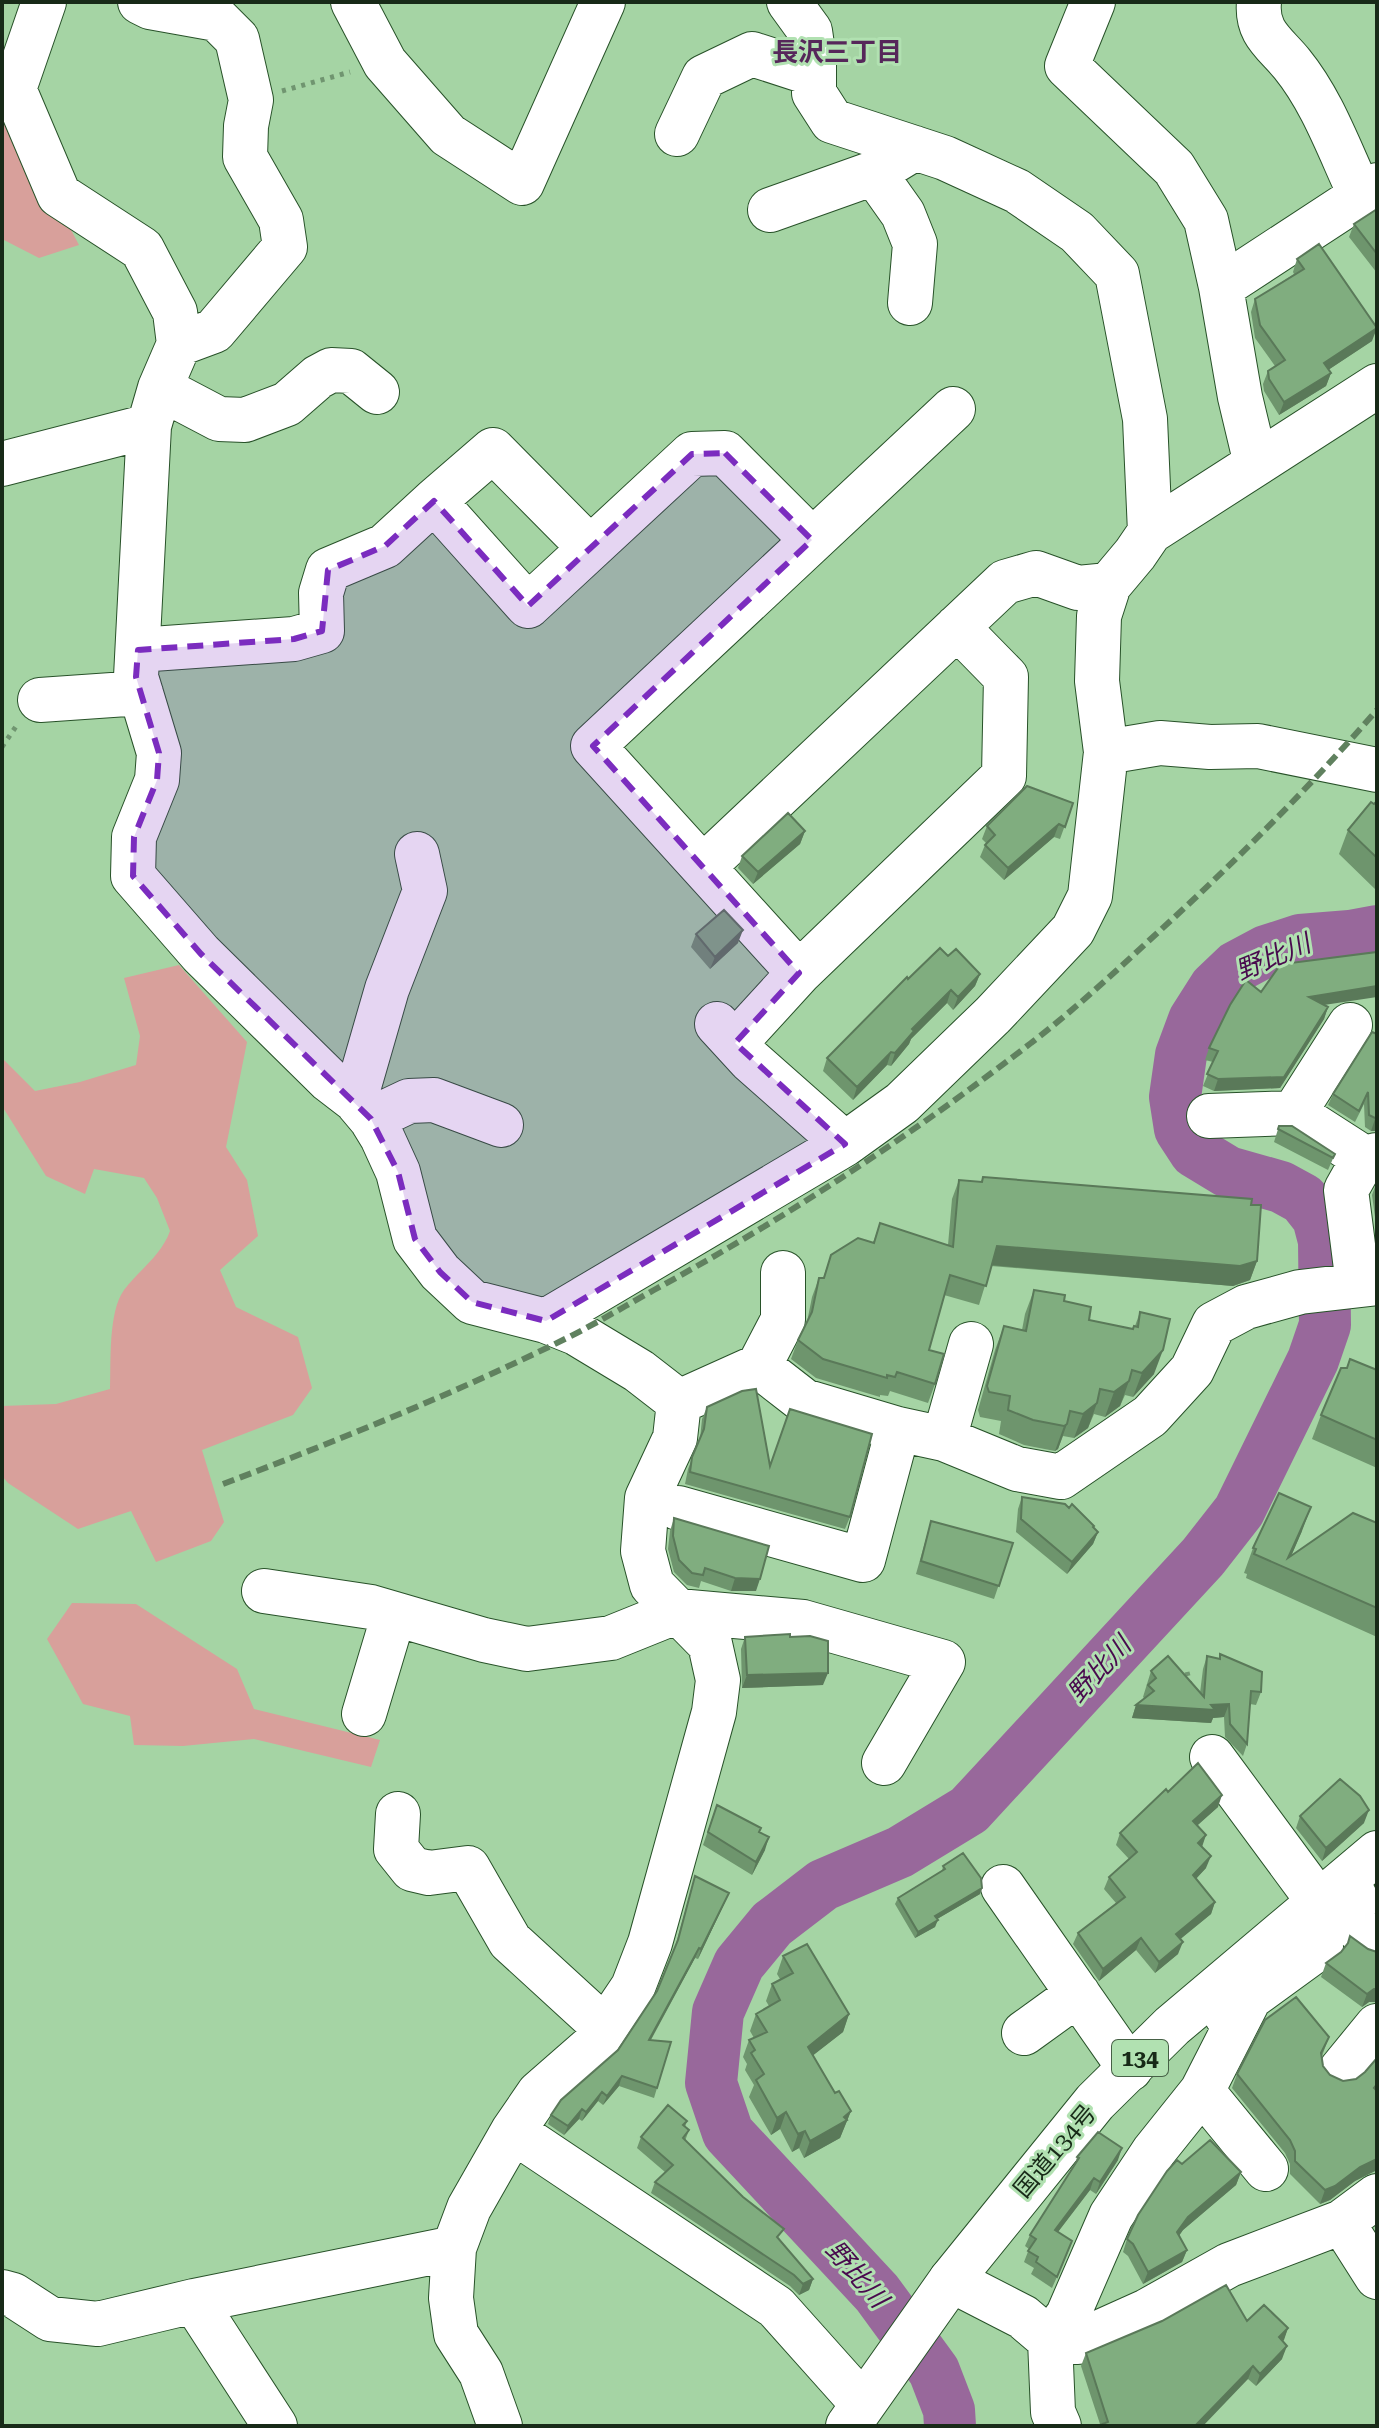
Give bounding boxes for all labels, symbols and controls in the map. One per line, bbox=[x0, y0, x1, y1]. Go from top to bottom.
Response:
district label: 長沢三丁目 bbox=[772, 37, 902, 67]
water label: 野比川 bbox=[1231, 927, 1318, 986]
water label: 野比川 bbox=[1061, 1628, 1139, 1708]
road number: 134 bbox=[1112, 2040, 1168, 2076]
street label: 国道134号 bbox=[1008, 2099, 1102, 2203]
water label: 野比川 bbox=[820, 2235, 896, 2316]

